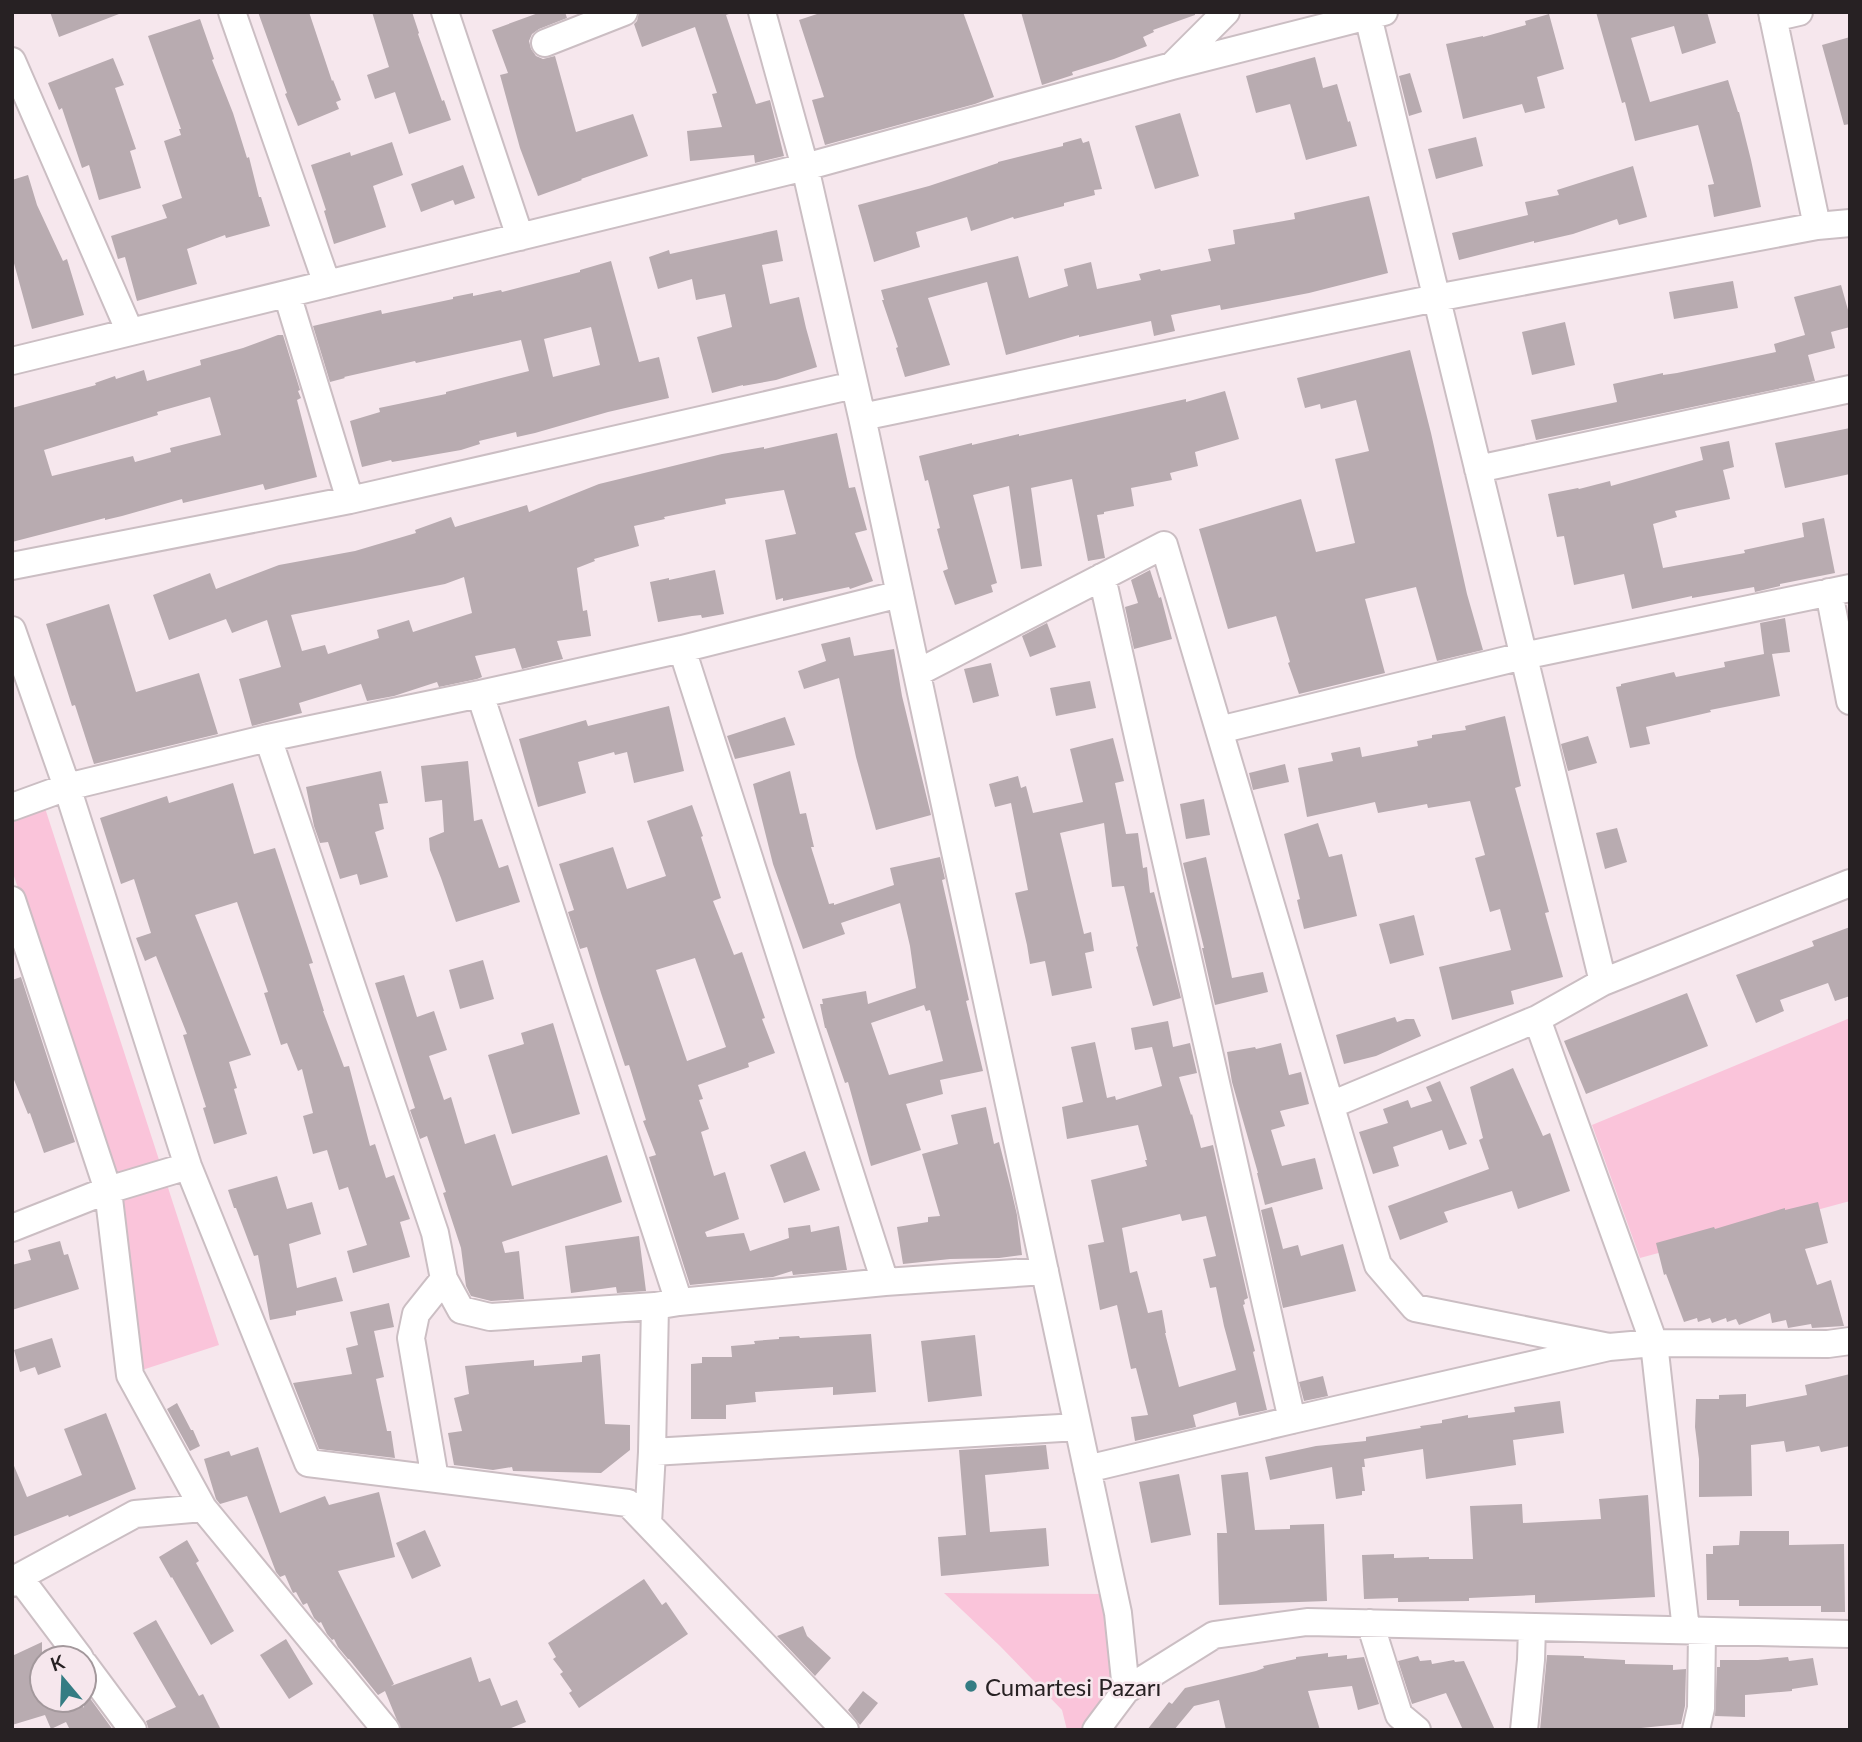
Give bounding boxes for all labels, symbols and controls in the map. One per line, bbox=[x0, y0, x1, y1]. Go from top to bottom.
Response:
north arrow bbox=[28, 1644, 98, 1714]
text: K bbox=[47, 1649, 68, 1675]
place label: Cumartesi Pazarı bbox=[985, 1672, 1161, 1701]
marker: Cumartesi Pazarı bbox=[963, 1678, 979, 1694]

